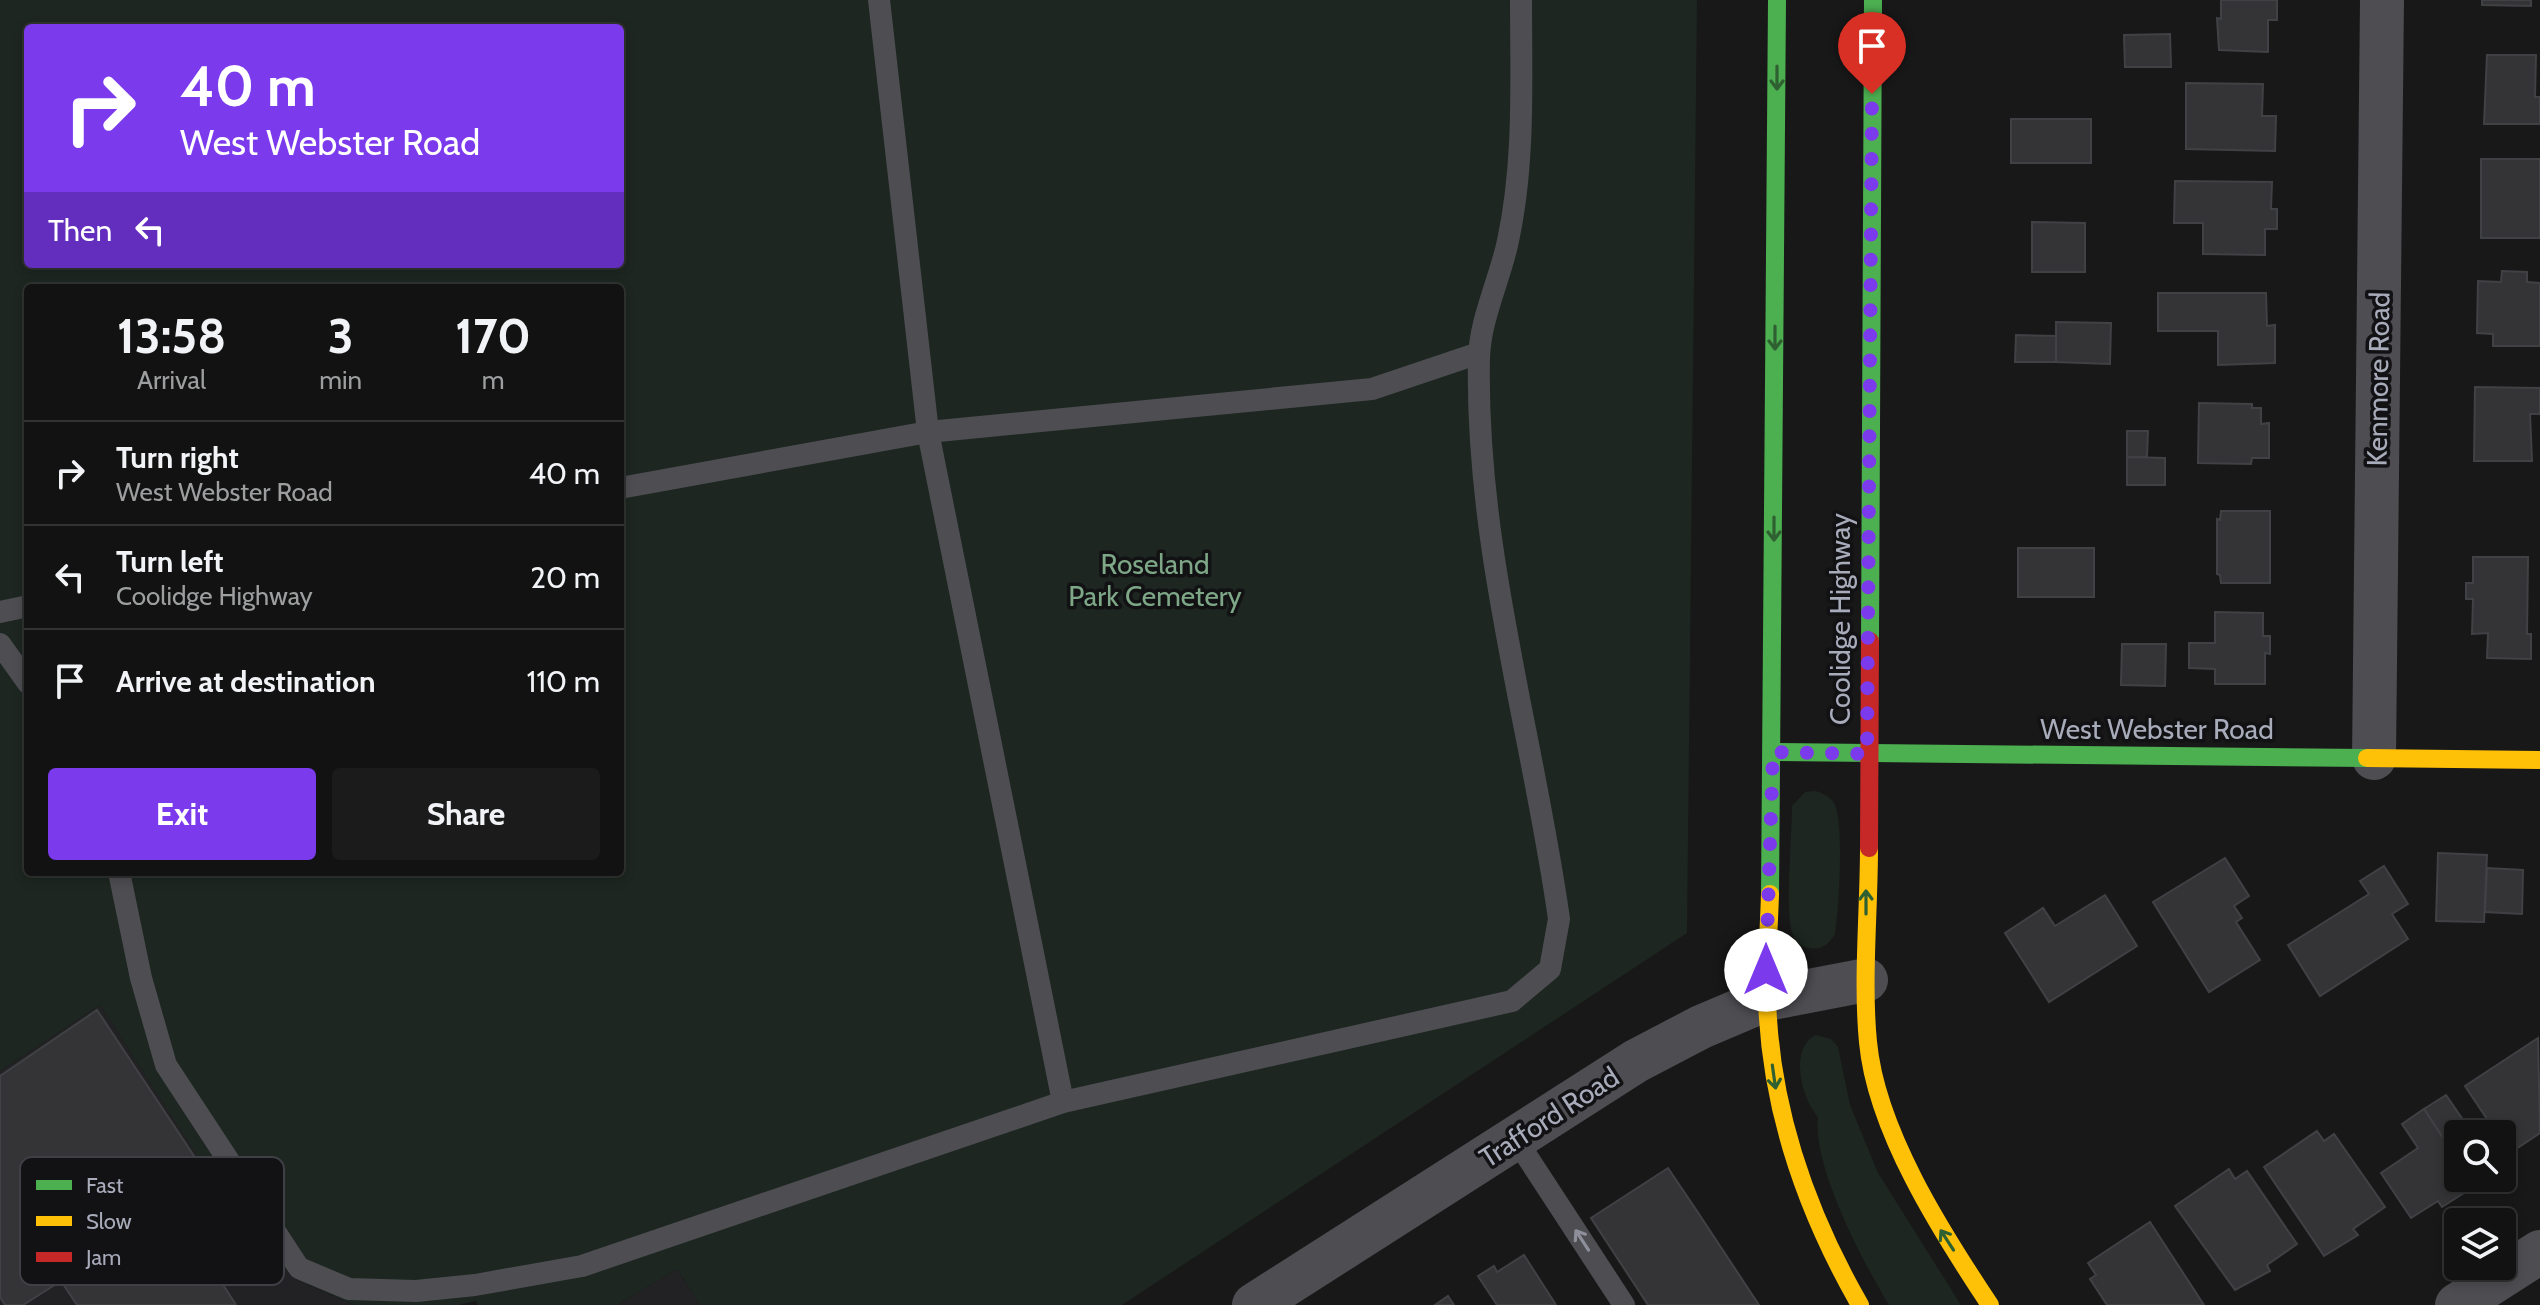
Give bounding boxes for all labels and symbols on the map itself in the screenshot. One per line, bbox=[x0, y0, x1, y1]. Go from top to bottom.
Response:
pin bbox=[1838, 12, 1906, 94]
one-way arrow bbox=[1769, 64, 1785, 91]
street label: Kenmore Road bbox=[2359, 291, 2397, 467]
one-way arrow bbox=[1767, 324, 1783, 351]
street label: Coolidge Highway bbox=[1823, 513, 1857, 725]
one-way arrow bbox=[1766, 515, 1782, 542]
park label: Roseland Park Cemetery bbox=[1068, 547, 1242, 613]
street label: West Webster Road bbox=[2040, 712, 2274, 746]
one-way arrow bbox=[1858, 889, 1874, 916]
position arrow bbox=[1724, 928, 1808, 1012]
street label: Trafford Road bbox=[1473, 1059, 1625, 1175]
one-way arrow bbox=[1767, 1064, 1782, 1089]
legend bbox=[20, 1157, 284, 1285]
text: Fast bbox=[86, 1172, 124, 1199]
text: Slow bbox=[86, 1208, 132, 1235]
one-way arrow bbox=[1574, 1229, 1590, 1252]
one-way arrow bbox=[1939, 1229, 1955, 1251]
text: Jam bbox=[85, 1244, 121, 1271]

